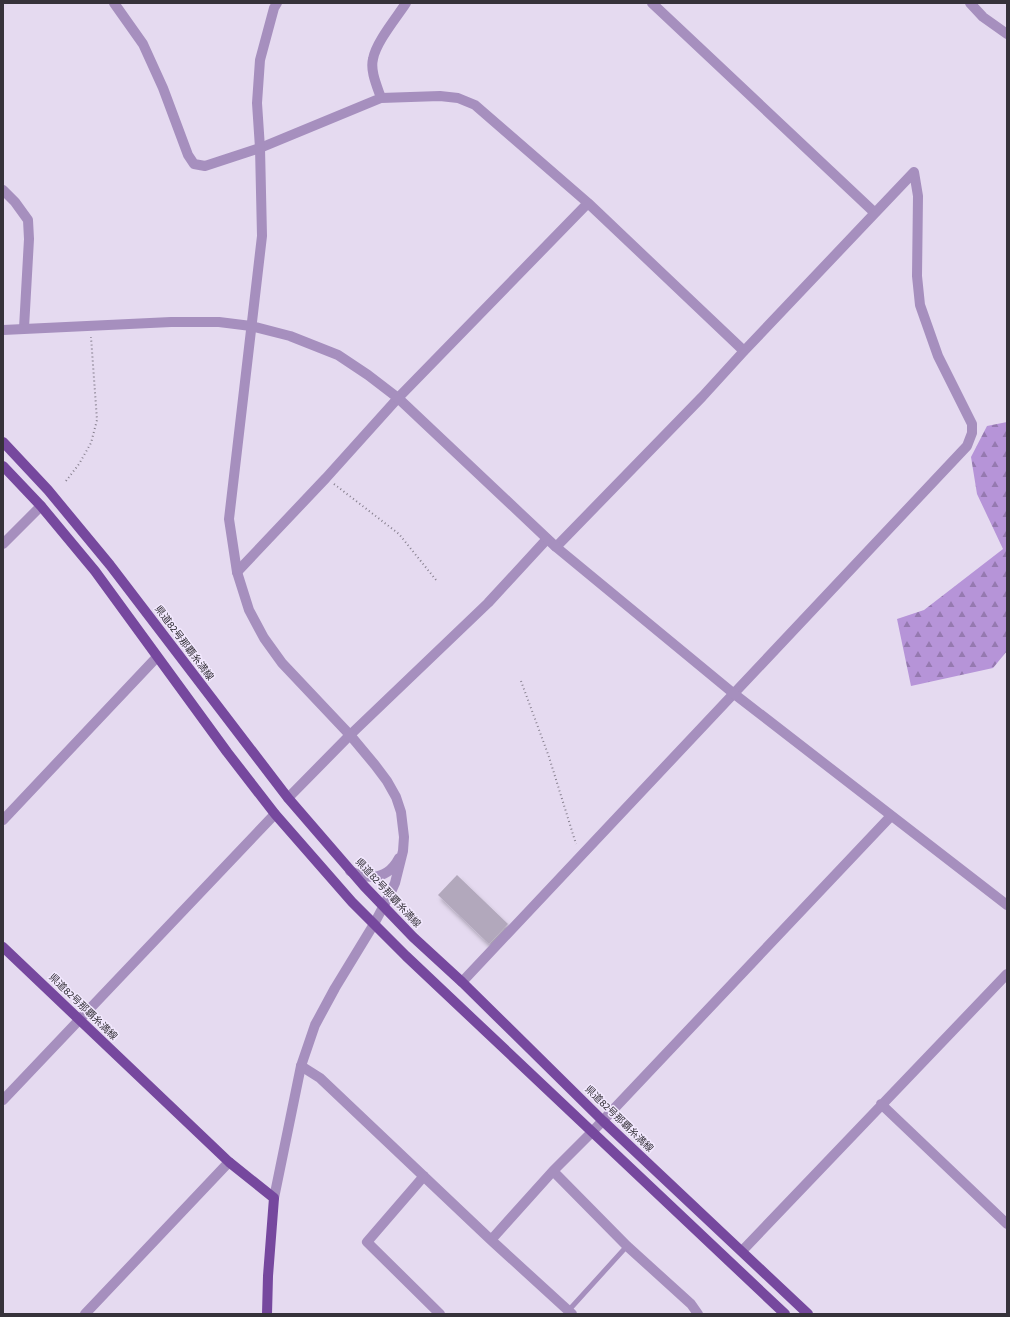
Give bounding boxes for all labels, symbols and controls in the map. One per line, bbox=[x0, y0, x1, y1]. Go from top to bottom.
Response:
street label: 県道82号那覇糸満線 bbox=[152, 603, 216, 683]
street label: 県道82号那覇糸満線 bbox=[353, 856, 423, 930]
street label: 県道82号那覇糸満線 bbox=[46, 971, 120, 1043]
street label: 県道82号那覇糸満線 bbox=[582, 1083, 656, 1155]

